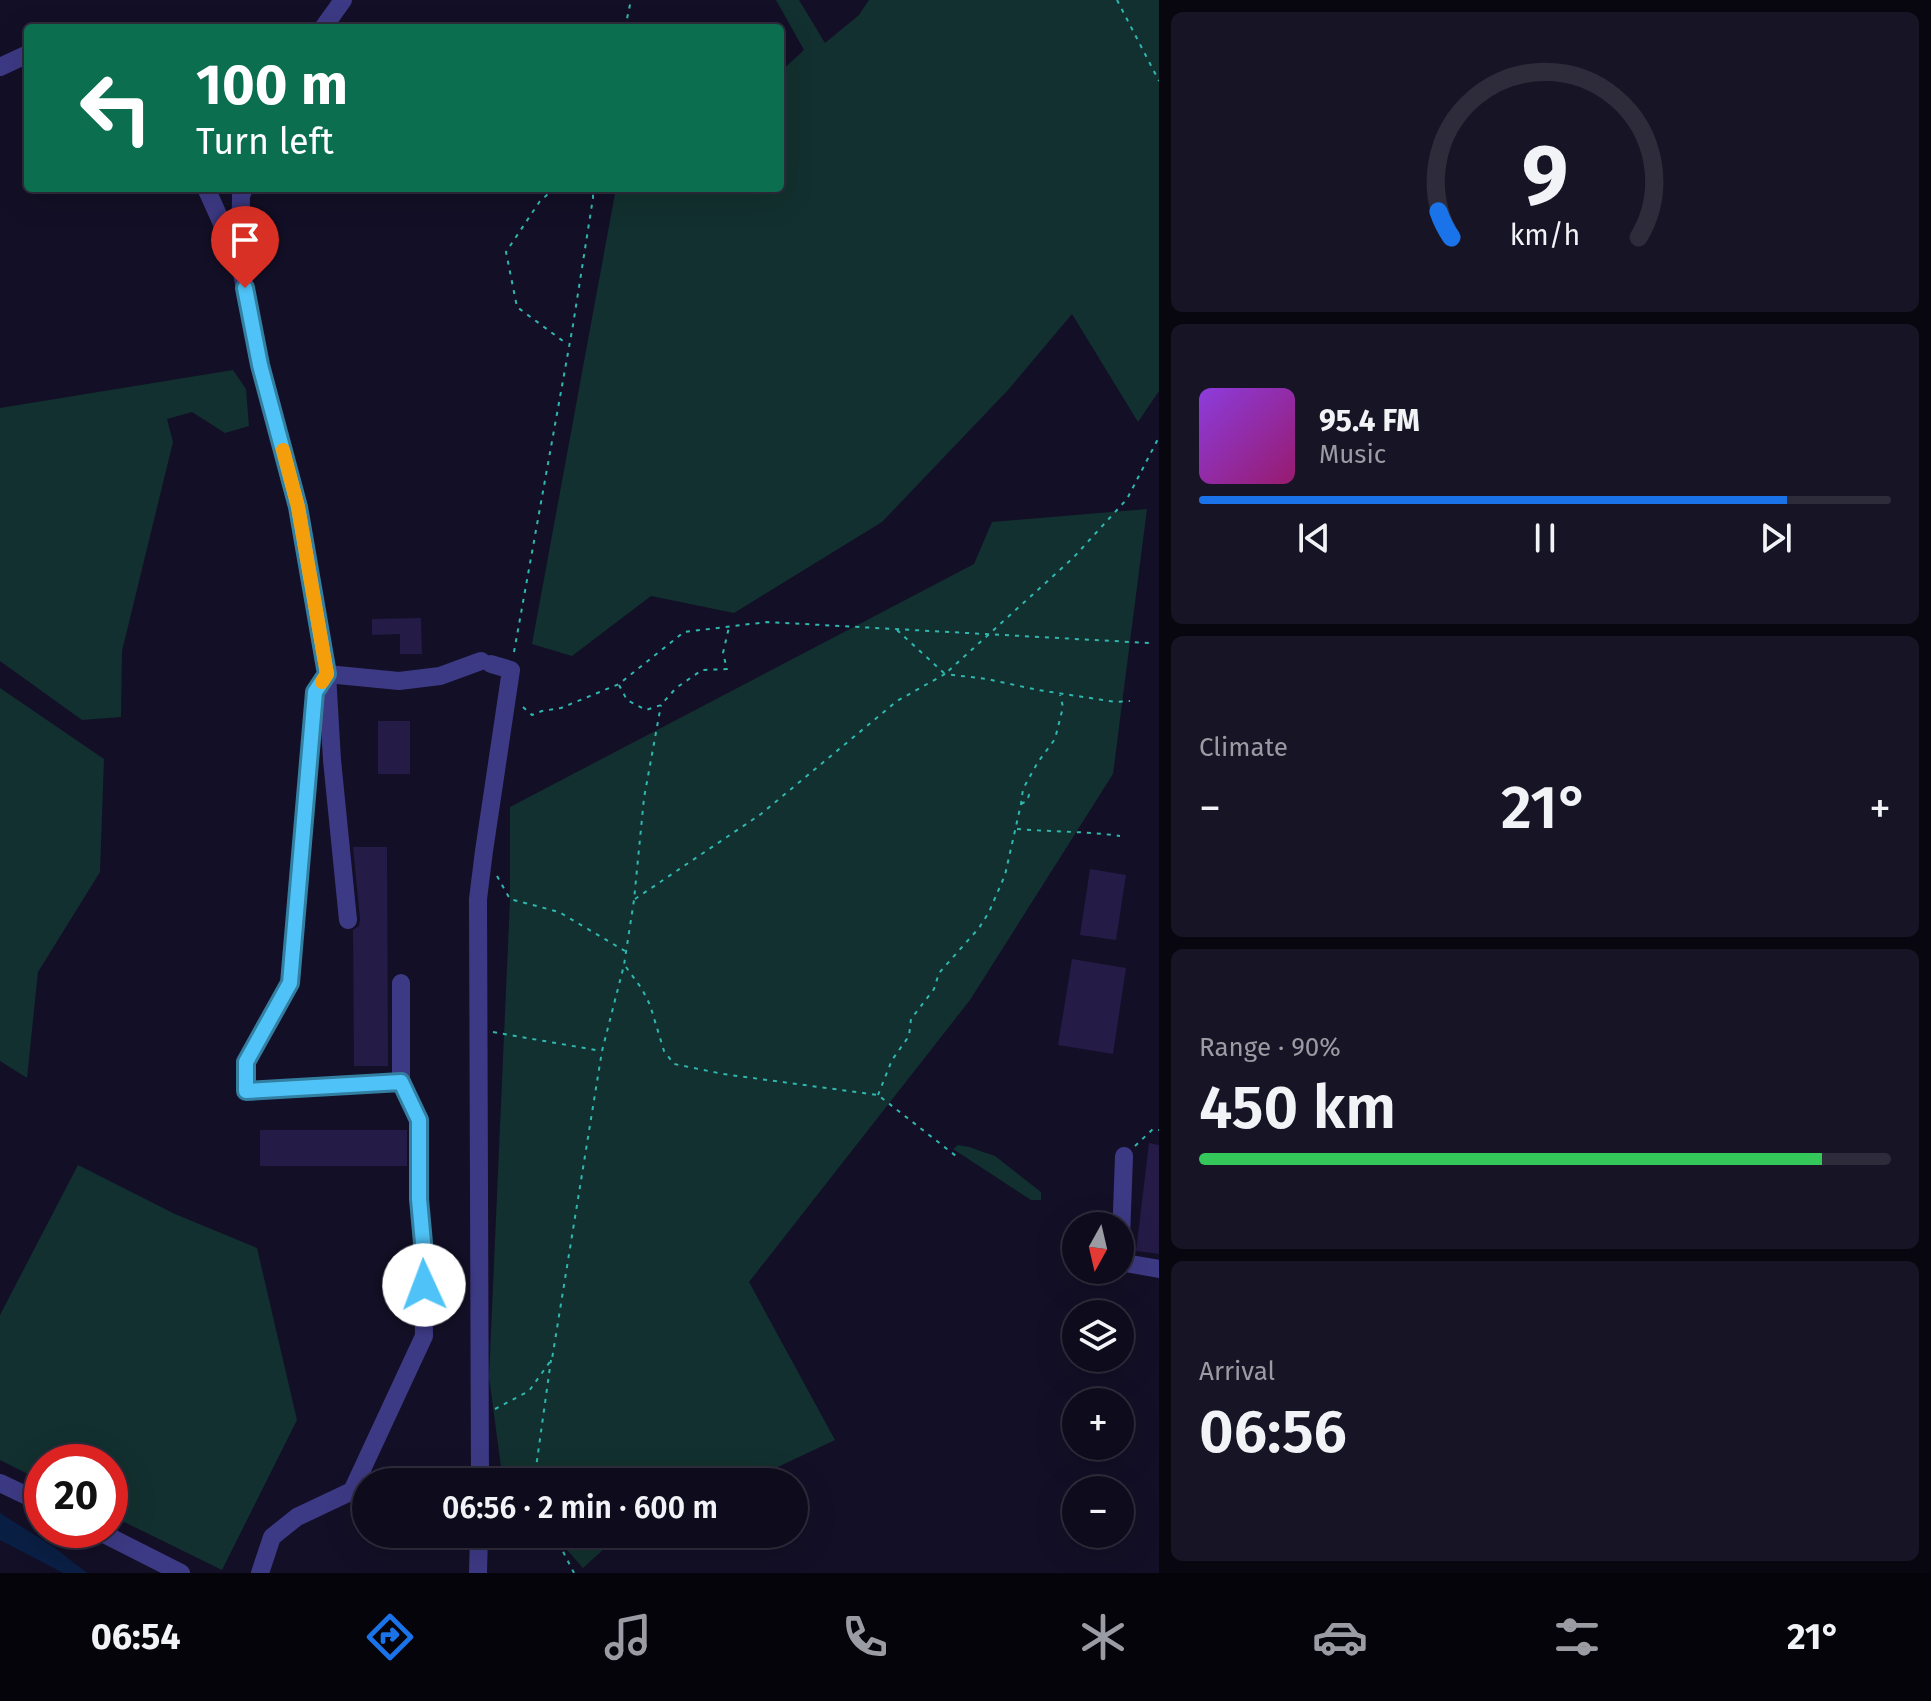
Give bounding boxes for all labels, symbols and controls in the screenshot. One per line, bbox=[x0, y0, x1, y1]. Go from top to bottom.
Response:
text: 100 m bbox=[196, 52, 348, 119]
icon: left bbox=[64, 56, 168, 160]
text: Turn left bbox=[196, 120, 334, 164]
text: 9 bbox=[1522, 126, 1568, 226]
pin bbox=[211, 206, 279, 288]
icon: arrive bbox=[223, 218, 267, 262]
text: km/h bbox=[1510, 218, 1580, 253]
text: 95.4 FM bbox=[1319, 403, 1420, 439]
text: Music bbox=[1319, 439, 1386, 470]
icon: previous bbox=[1292, 516, 1336, 560]
icon: pause bbox=[1523, 516, 1567, 560]
icon: next bbox=[1754, 516, 1798, 560]
text: Climate bbox=[1199, 732, 1288, 763]
text: 21° bbox=[1501, 772, 1589, 844]
text: − bbox=[1199, 782, 1221, 835]
text: + bbox=[1869, 782, 1891, 835]
text: Range · 90% bbox=[1199, 1032, 1341, 1063]
text: 450 km bbox=[1199, 1072, 1396, 1144]
north arrow bbox=[1062, 1212, 1134, 1284]
map controls bbox=[1062, 1212, 1134, 1548]
position arrow bbox=[382, 1243, 466, 1327]
button: layers bbox=[1062, 1300, 1134, 1372]
text: Arrival bbox=[1199, 1356, 1275, 1387]
button: + bbox=[1062, 1388, 1134, 1460]
text: 06:56 bbox=[1199, 1396, 1347, 1468]
speed limit sign: 20 bbox=[24, 1444, 128, 1548]
button: − bbox=[1062, 1476, 1134, 1548]
text: 06:56 · 2 min · 600 m bbox=[442, 1490, 718, 1526]
icon: directions bbox=[362, 1609, 418, 1665]
icon: music bbox=[600, 1609, 656, 1665]
icon: phone bbox=[837, 1609, 893, 1665]
icon: climate bbox=[1075, 1609, 1131, 1665]
icon: car bbox=[1312, 1609, 1368, 1665]
icon: filters bbox=[1549, 1609, 1605, 1665]
text: 06:54 bbox=[91, 1615, 181, 1659]
text: 21° bbox=[1787, 1615, 1840, 1659]

